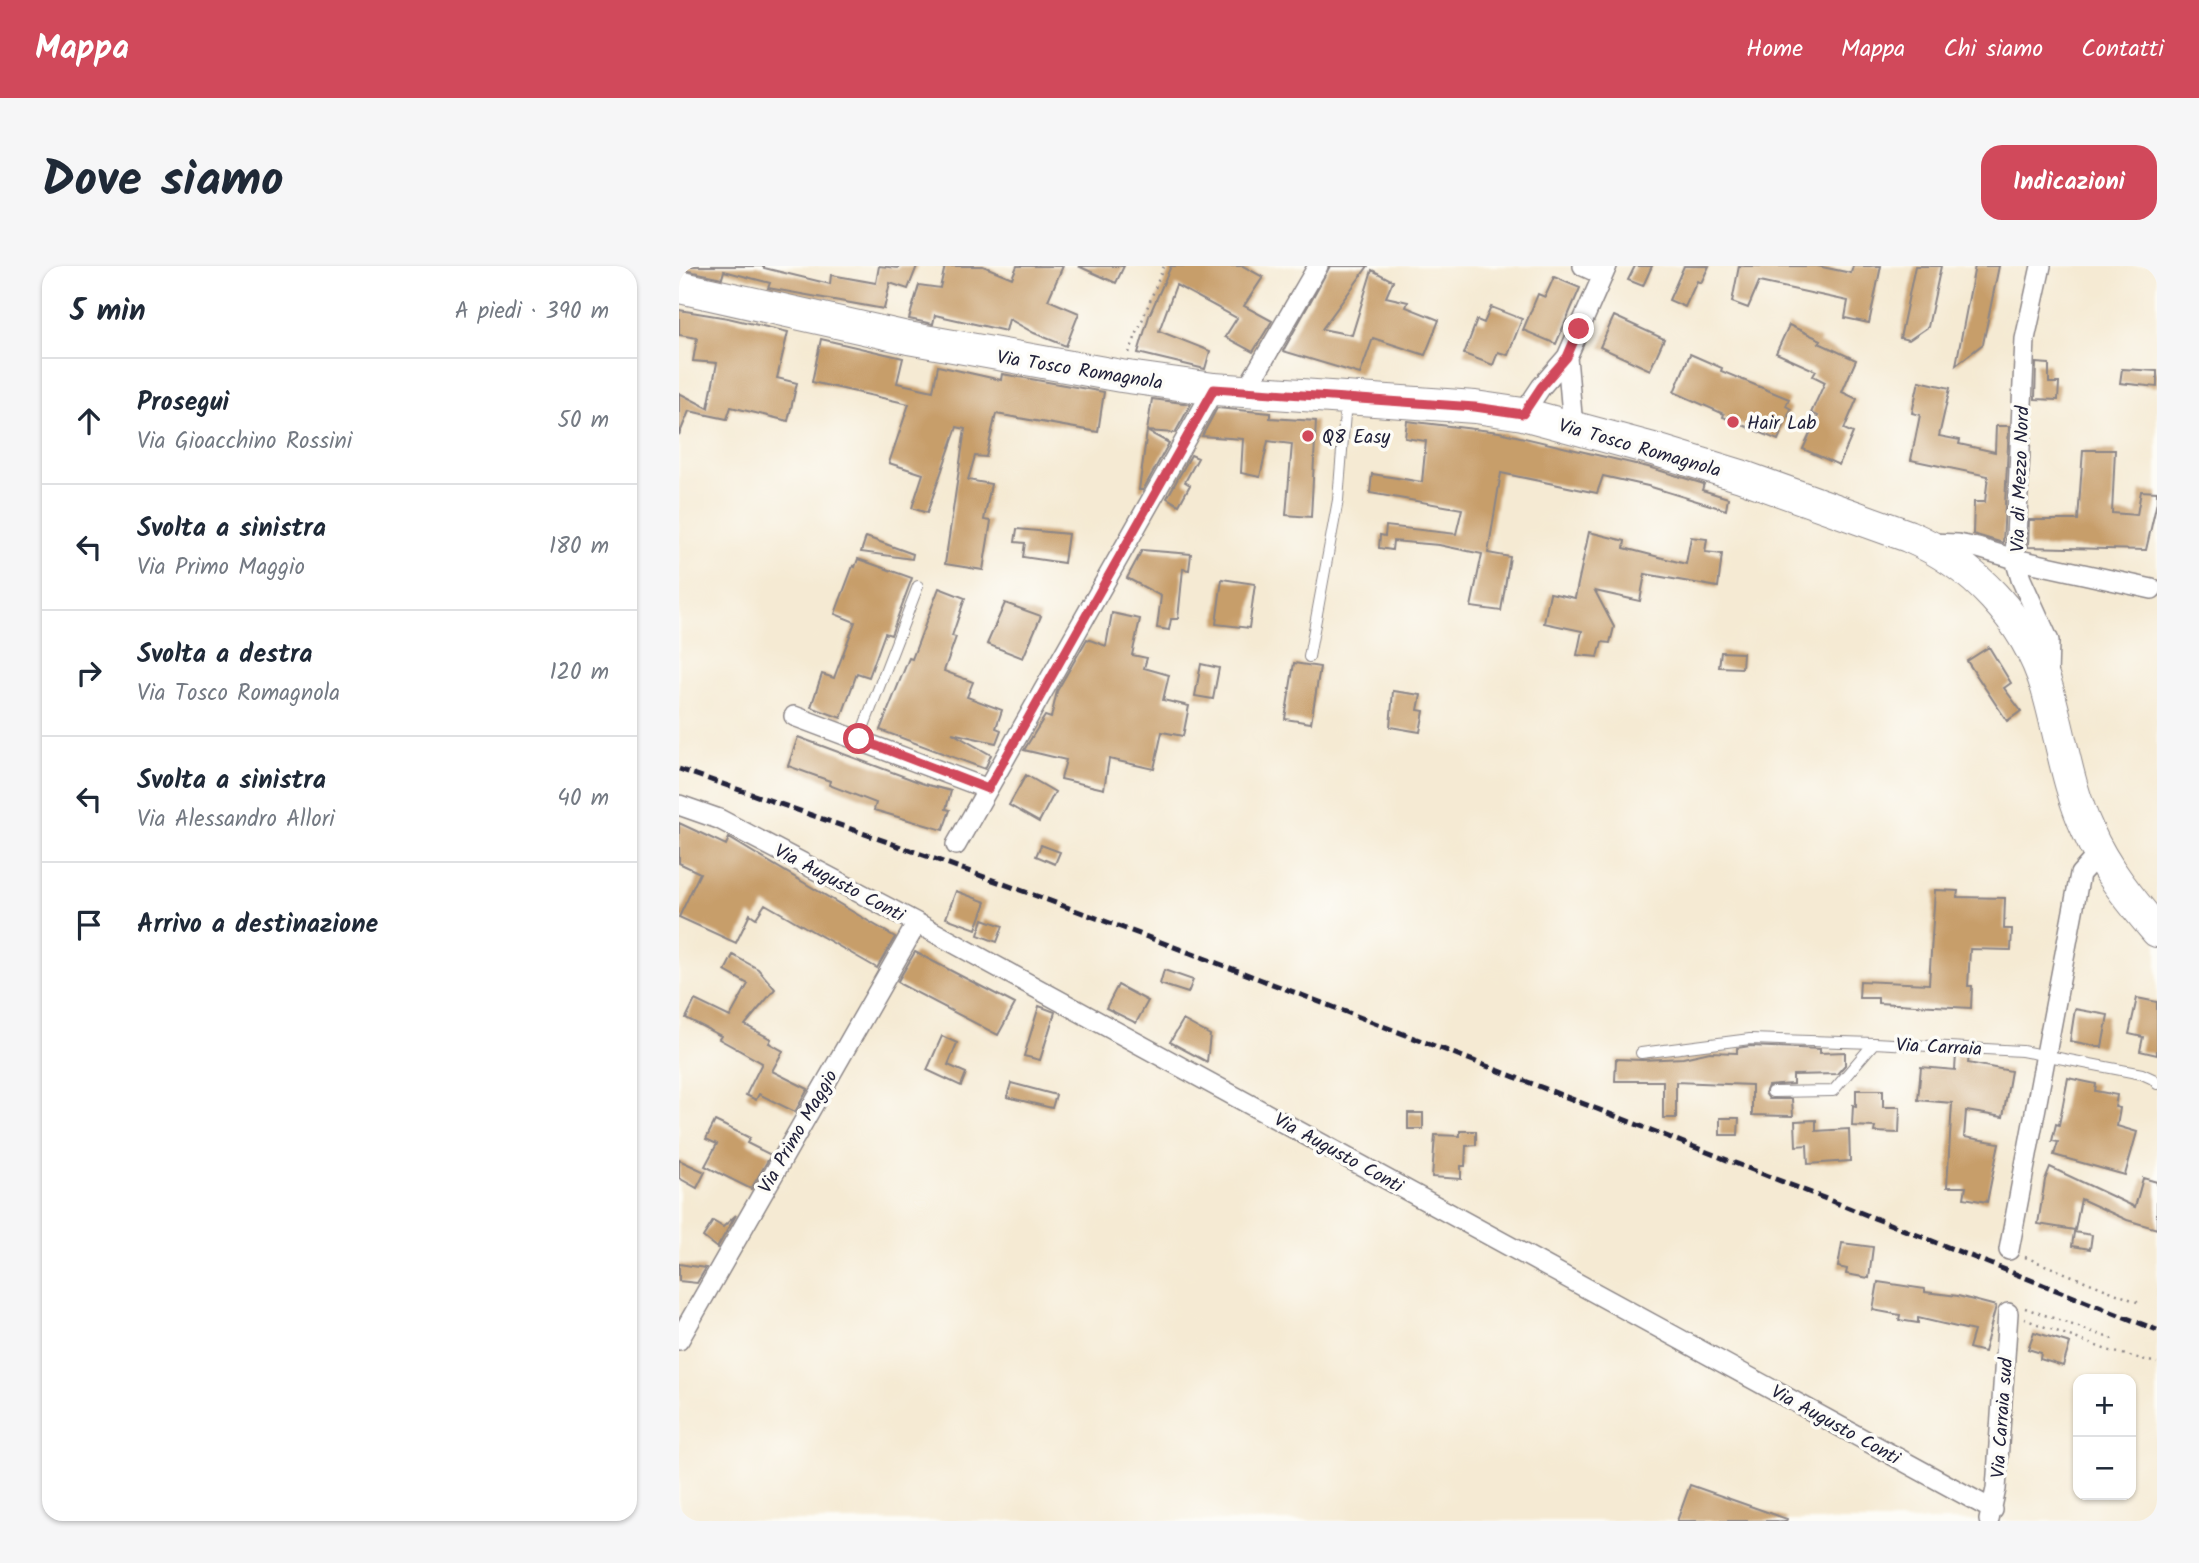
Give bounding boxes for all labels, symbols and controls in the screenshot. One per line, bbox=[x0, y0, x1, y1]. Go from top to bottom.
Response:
text: Mappa bbox=[35, 23, 129, 76]
text: Home bbox=[1746, 30, 1803, 69]
text: Mappa bbox=[1841, 30, 1905, 69]
text: Chi siamo bbox=[1943, 30, 2043, 69]
text: Contatti bbox=[2081, 30, 2164, 69]
text: Dove siamo bbox=[42, 143, 284, 221]
button: Indicazioni bbox=[1981, 145, 2157, 220]
text: 5 min bbox=[70, 288, 146, 336]
text: A piedi · 390 m bbox=[455, 294, 609, 330]
route end bbox=[1563, 313, 1594, 344]
street label: Via Tosco Romagnola bbox=[994, 343, 1165, 399]
text: Prosegui bbox=[137, 382, 229, 424]
icon: ahead bbox=[70, 402, 108, 440]
text: 50 m bbox=[558, 403, 609, 439]
street label: Via di Mezzo Nord bbox=[2003, 405, 2039, 553]
place label: Hair Lab bbox=[1747, 409, 1816, 439]
street label: Via Tosco Romagnola bbox=[1555, 411, 1724, 486]
marker: Hair Lab bbox=[1725, 414, 1741, 430]
place label: Q8 Easy bbox=[1322, 423, 1391, 453]
text: Via Gioacchino Rossini bbox=[137, 424, 352, 460]
marker: Q8 Easy bbox=[1300, 428, 1316, 444]
text: Svolta a sinistra bbox=[137, 508, 326, 550]
icon: left bbox=[70, 528, 108, 566]
text: 180 m bbox=[549, 529, 609, 565]
text: Via Primo Maggio bbox=[137, 550, 305, 586]
text: Svolta a destra bbox=[137, 634, 313, 676]
icon: right bbox=[70, 654, 108, 692]
text: 120 m bbox=[549, 655, 609, 691]
text: Via Tosco Romagnola bbox=[137, 676, 340, 712]
route start bbox=[843, 723, 874, 754]
text: Svolta a sinistra bbox=[137, 760, 326, 802]
icon: left bbox=[70, 780, 108, 818]
text: 40 m bbox=[557, 781, 609, 817]
text: Via Alessandro Allori bbox=[137, 802, 335, 838]
street label: Via Augusto Conti bbox=[769, 837, 911, 931]
text: Arrivo a destinazione bbox=[137, 904, 378, 946]
icon: arrive bbox=[70, 906, 108, 944]
street label: Via Carraia bbox=[1895, 1031, 1983, 1065]
street label: Via Primo Maggio bbox=[751, 1064, 846, 1200]
street label: Via Augusto Conti bbox=[1268, 1106, 1409, 1202]
street label: Via Carraia sud bbox=[1984, 1356, 2022, 1479]
map controls bbox=[2073, 1374, 2136, 1500]
button: + bbox=[2073, 1374, 2136, 1437]
street label: Via Augusto Conti bbox=[1765, 1378, 1906, 1474]
button: − bbox=[2073, 1437, 2136, 1500]

